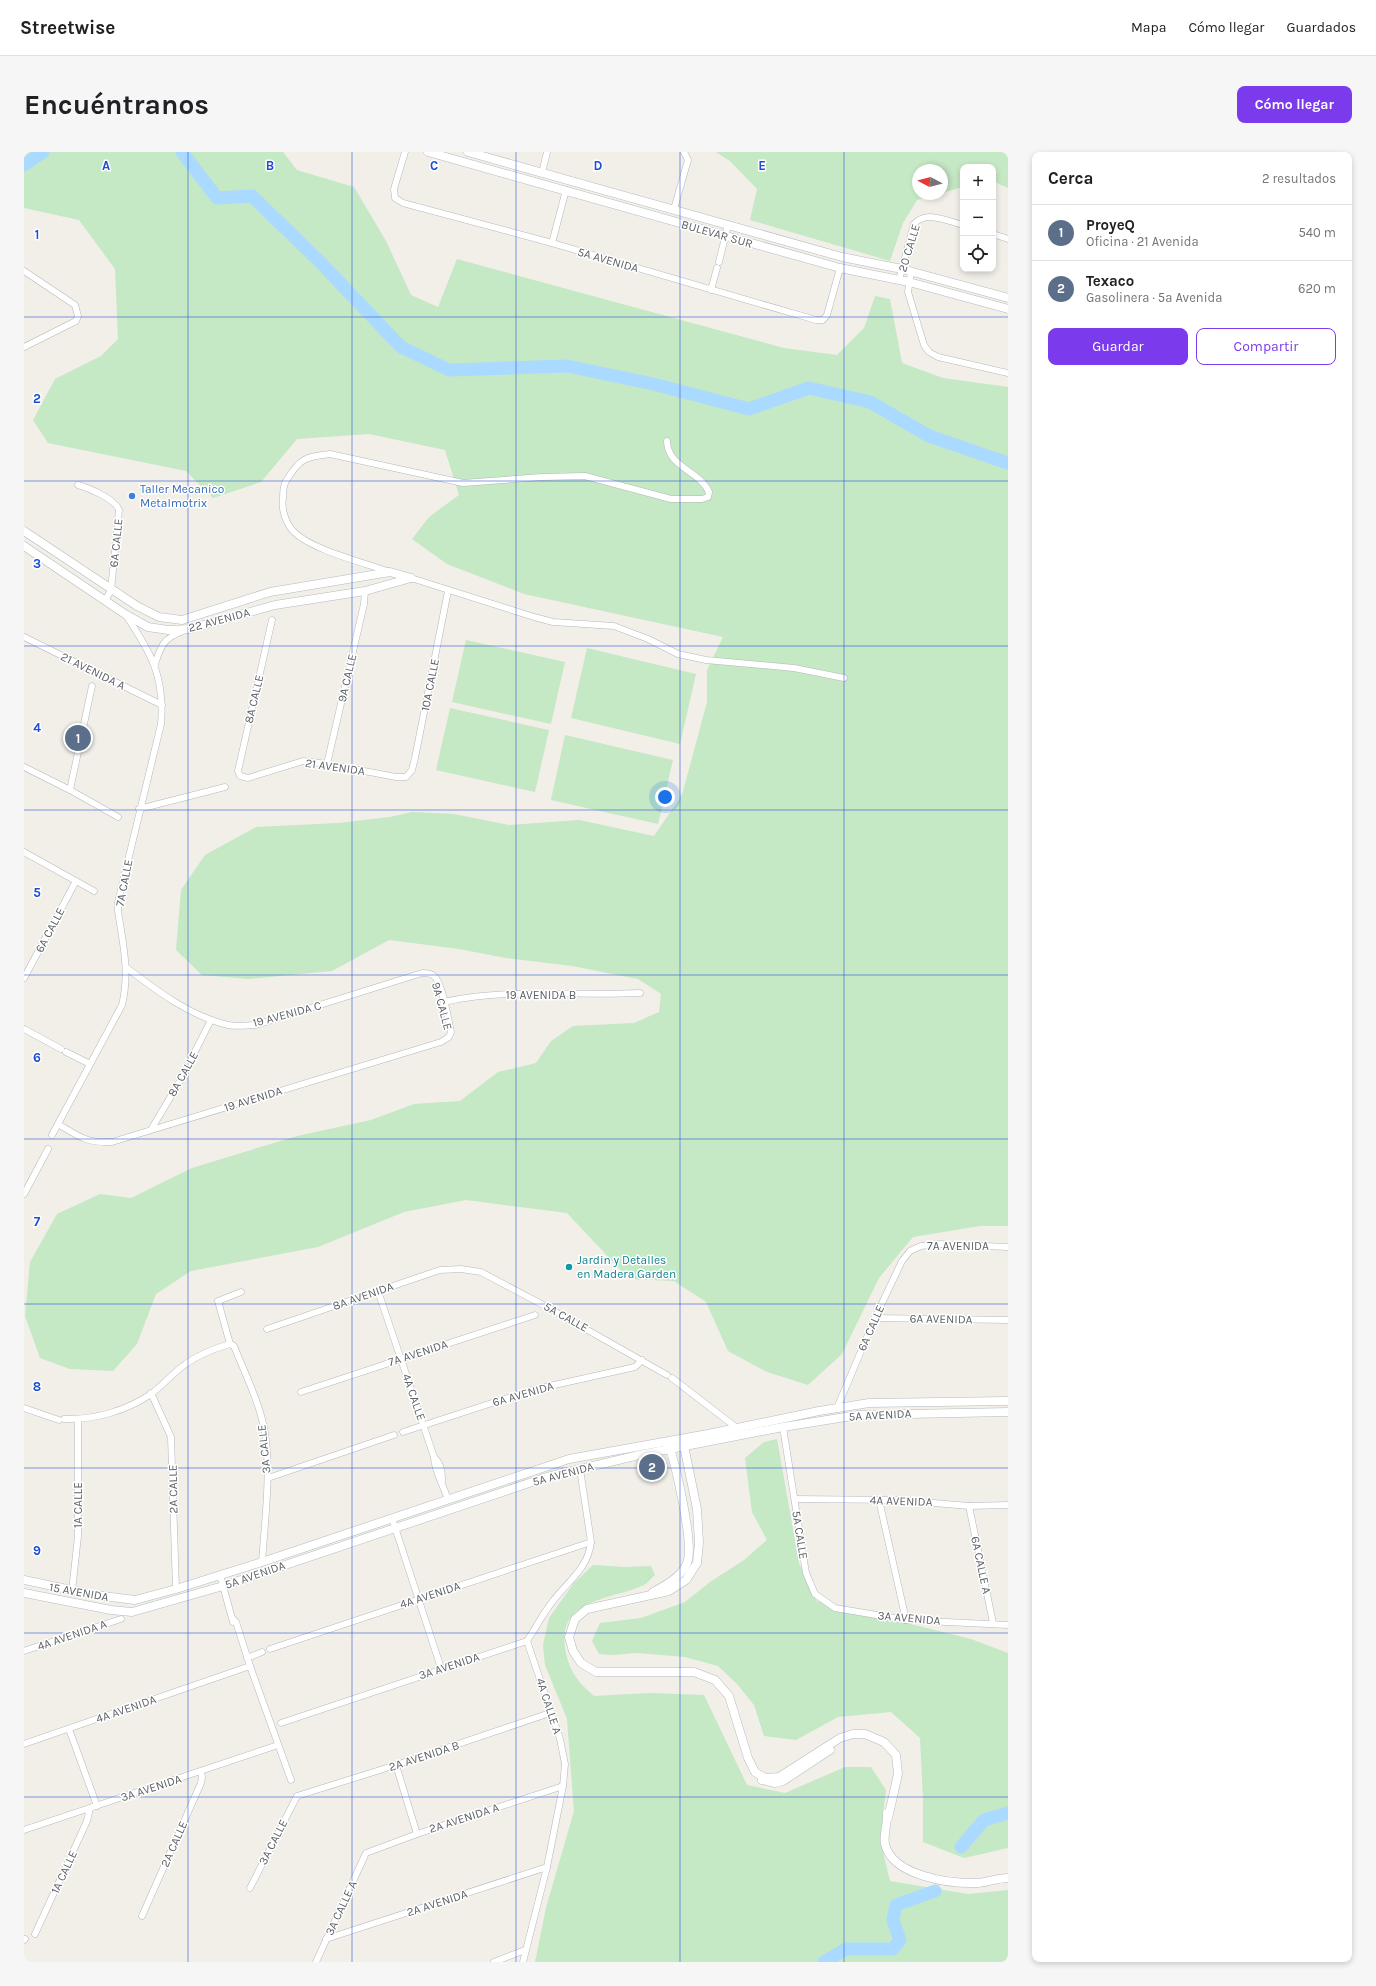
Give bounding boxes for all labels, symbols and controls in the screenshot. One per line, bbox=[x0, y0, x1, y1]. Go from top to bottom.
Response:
text: Streetwise bbox=[20, 17, 115, 39]
text: Mapa bbox=[1131, 19, 1166, 36]
text: Cómo llegar bbox=[1188, 19, 1264, 36]
text: Guardados bbox=[1286, 19, 1356, 36]
button: Cómo llegar bbox=[1237, 86, 1352, 123]
text: Encuéntranos bbox=[24, 88, 209, 121]
text: A bbox=[102, 158, 110, 173]
text: B bbox=[266, 158, 274, 173]
text: C bbox=[430, 158, 438, 173]
text: D bbox=[594, 158, 603, 173]
text: E bbox=[758, 158, 766, 173]
north arrow bbox=[912, 164, 948, 200]
map controls bbox=[960, 164, 996, 272]
button: + bbox=[960, 164, 996, 200]
text: Cerca bbox=[1048, 168, 1093, 188]
text: 2 resultados bbox=[1262, 171, 1336, 186]
button: − bbox=[960, 200, 996, 236]
text: ProyeQ bbox=[1086, 216, 1135, 234]
street label: BULEVAR SUR bbox=[680, 217, 754, 251]
street label: 20 CALLE bbox=[895, 222, 923, 274]
text: 1 bbox=[1059, 225, 1063, 240]
text: 540 m bbox=[1298, 225, 1336, 240]
text: 1 bbox=[35, 227, 39, 242]
text: Oficina · 21 Avenida bbox=[1086, 234, 1199, 249]
button: locate bbox=[960, 236, 996, 272]
street label: 5A AVENIDA bbox=[576, 245, 640, 275]
text: Texaco bbox=[1086, 272, 1134, 290]
text: 2 bbox=[1057, 281, 1065, 296]
text: 620 m bbox=[1298, 281, 1336, 296]
text: Gasolinera · 5a Avenida bbox=[1086, 290, 1222, 305]
button: Guardar bbox=[1048, 328, 1188, 365]
button: Compartir bbox=[1196, 328, 1336, 365]
text: 2 bbox=[33, 391, 41, 406]
place label: Taller Mecanico Metalmotrix bbox=[140, 482, 224, 510]
marker: Taller Mecanico Metalmotrix bbox=[127, 491, 137, 501]
street label: 6A CALLE bbox=[106, 518, 126, 568]
text: 3 bbox=[33, 556, 41, 571]
street label: 22 AVENIDA bbox=[187, 605, 251, 635]
street label: 21 AVENIDA A bbox=[58, 649, 128, 693]
street label: 9A CALLE bbox=[335, 653, 359, 703]
street label: 10A CALLE bbox=[418, 658, 442, 712]
street label: 8A CALLE bbox=[242, 673, 266, 725]
text: 4 bbox=[33, 720, 41, 735]
pin: 1 bbox=[65, 723, 91, 753]
street label: 21 AVENIDA bbox=[304, 756, 366, 778]
your location bbox=[655, 787, 675, 807]
street label: 7A CALLE bbox=[113, 858, 135, 908]
text: 5 bbox=[33, 885, 41, 900]
street label: 6A CALLE bbox=[32, 905, 68, 955]
street label: 9A CALLE bbox=[429, 981, 455, 1031]
street label: 19 AVENIDA B bbox=[506, 988, 576, 1002]
street label: 19 AVENIDA C bbox=[251, 998, 323, 1030]
street label: 8A CALLE bbox=[165, 1049, 201, 1099]
text: 6 bbox=[33, 1050, 41, 1065]
street label: 19 AVENIDA bbox=[222, 1083, 284, 1114]
text: 7 bbox=[34, 1214, 41, 1229]
street label: 7A AVENIDA bbox=[927, 1239, 989, 1253]
place label: Jardin y Detalles en Madera Garden bbox=[577, 1253, 676, 1281]
marker: Jardin y Detalles en Madera Garden bbox=[564, 1262, 574, 1272]
street label: 8A AVENIDA bbox=[331, 1279, 395, 1313]
street label: 5A CALLE bbox=[541, 1299, 591, 1335]
street label: 6A CALLE bbox=[855, 1303, 887, 1353]
street label: 6A AVENIDA bbox=[909, 1311, 973, 1327]
street label: 7A AVENIDA bbox=[386, 1337, 450, 1369]
street label: 4A CALLE bbox=[399, 1372, 429, 1422]
text: 8 bbox=[33, 1379, 41, 1394]
street label: 6A AVENIDA bbox=[491, 1379, 555, 1409]
street label: 5A AVENIDA bbox=[848, 1406, 912, 1424]
street label: 3A CALLE bbox=[254, 1424, 274, 1474]
pin: 2 bbox=[639, 1452, 665, 1482]
street label: 5A AVENIDA bbox=[531, 1459, 595, 1489]
street label: 2A CALLE bbox=[166, 1464, 180, 1514]
street label: 1A CALLE bbox=[71, 1482, 85, 1528]
street label: 4A AVENIDA bbox=[869, 1493, 933, 1509]
street label: 5A CALLE bbox=[789, 1510, 811, 1560]
street label: 6A CALLE A bbox=[968, 1535, 994, 1595]
text: 9 bbox=[33, 1543, 41, 1558]
street label: 5A AVENIDA bbox=[223, 1558, 287, 1592]
street label: 4A AVENIDA bbox=[398, 1579, 462, 1611]
street label: 15 AVENIDA bbox=[48, 1580, 110, 1604]
street label: 3A AVENIDA bbox=[877, 1608, 941, 1628]
street label: 4A AVENIDA A bbox=[35, 1617, 109, 1653]
street label: 3A AVENIDA bbox=[417, 1650, 481, 1682]
street label: 4A CALLE A bbox=[533, 1676, 565, 1736]
street label: 4A AVENIDA bbox=[94, 1692, 158, 1726]
street label: 2A AVENIDA B bbox=[387, 1738, 461, 1774]
street label: 3A AVENIDA bbox=[119, 1772, 183, 1804]
street label: 2A AVENIDA A bbox=[427, 1800, 501, 1836]
street label: 3A CALLE bbox=[256, 1817, 290, 1867]
street label: 2A CALLE bbox=[158, 1819, 190, 1869]
street label: 1A CALLE bbox=[48, 1848, 80, 1896]
street label: 3A CALLE A bbox=[322, 1878, 360, 1938]
street label: 2A AVENIDA bbox=[405, 1887, 469, 1919]

